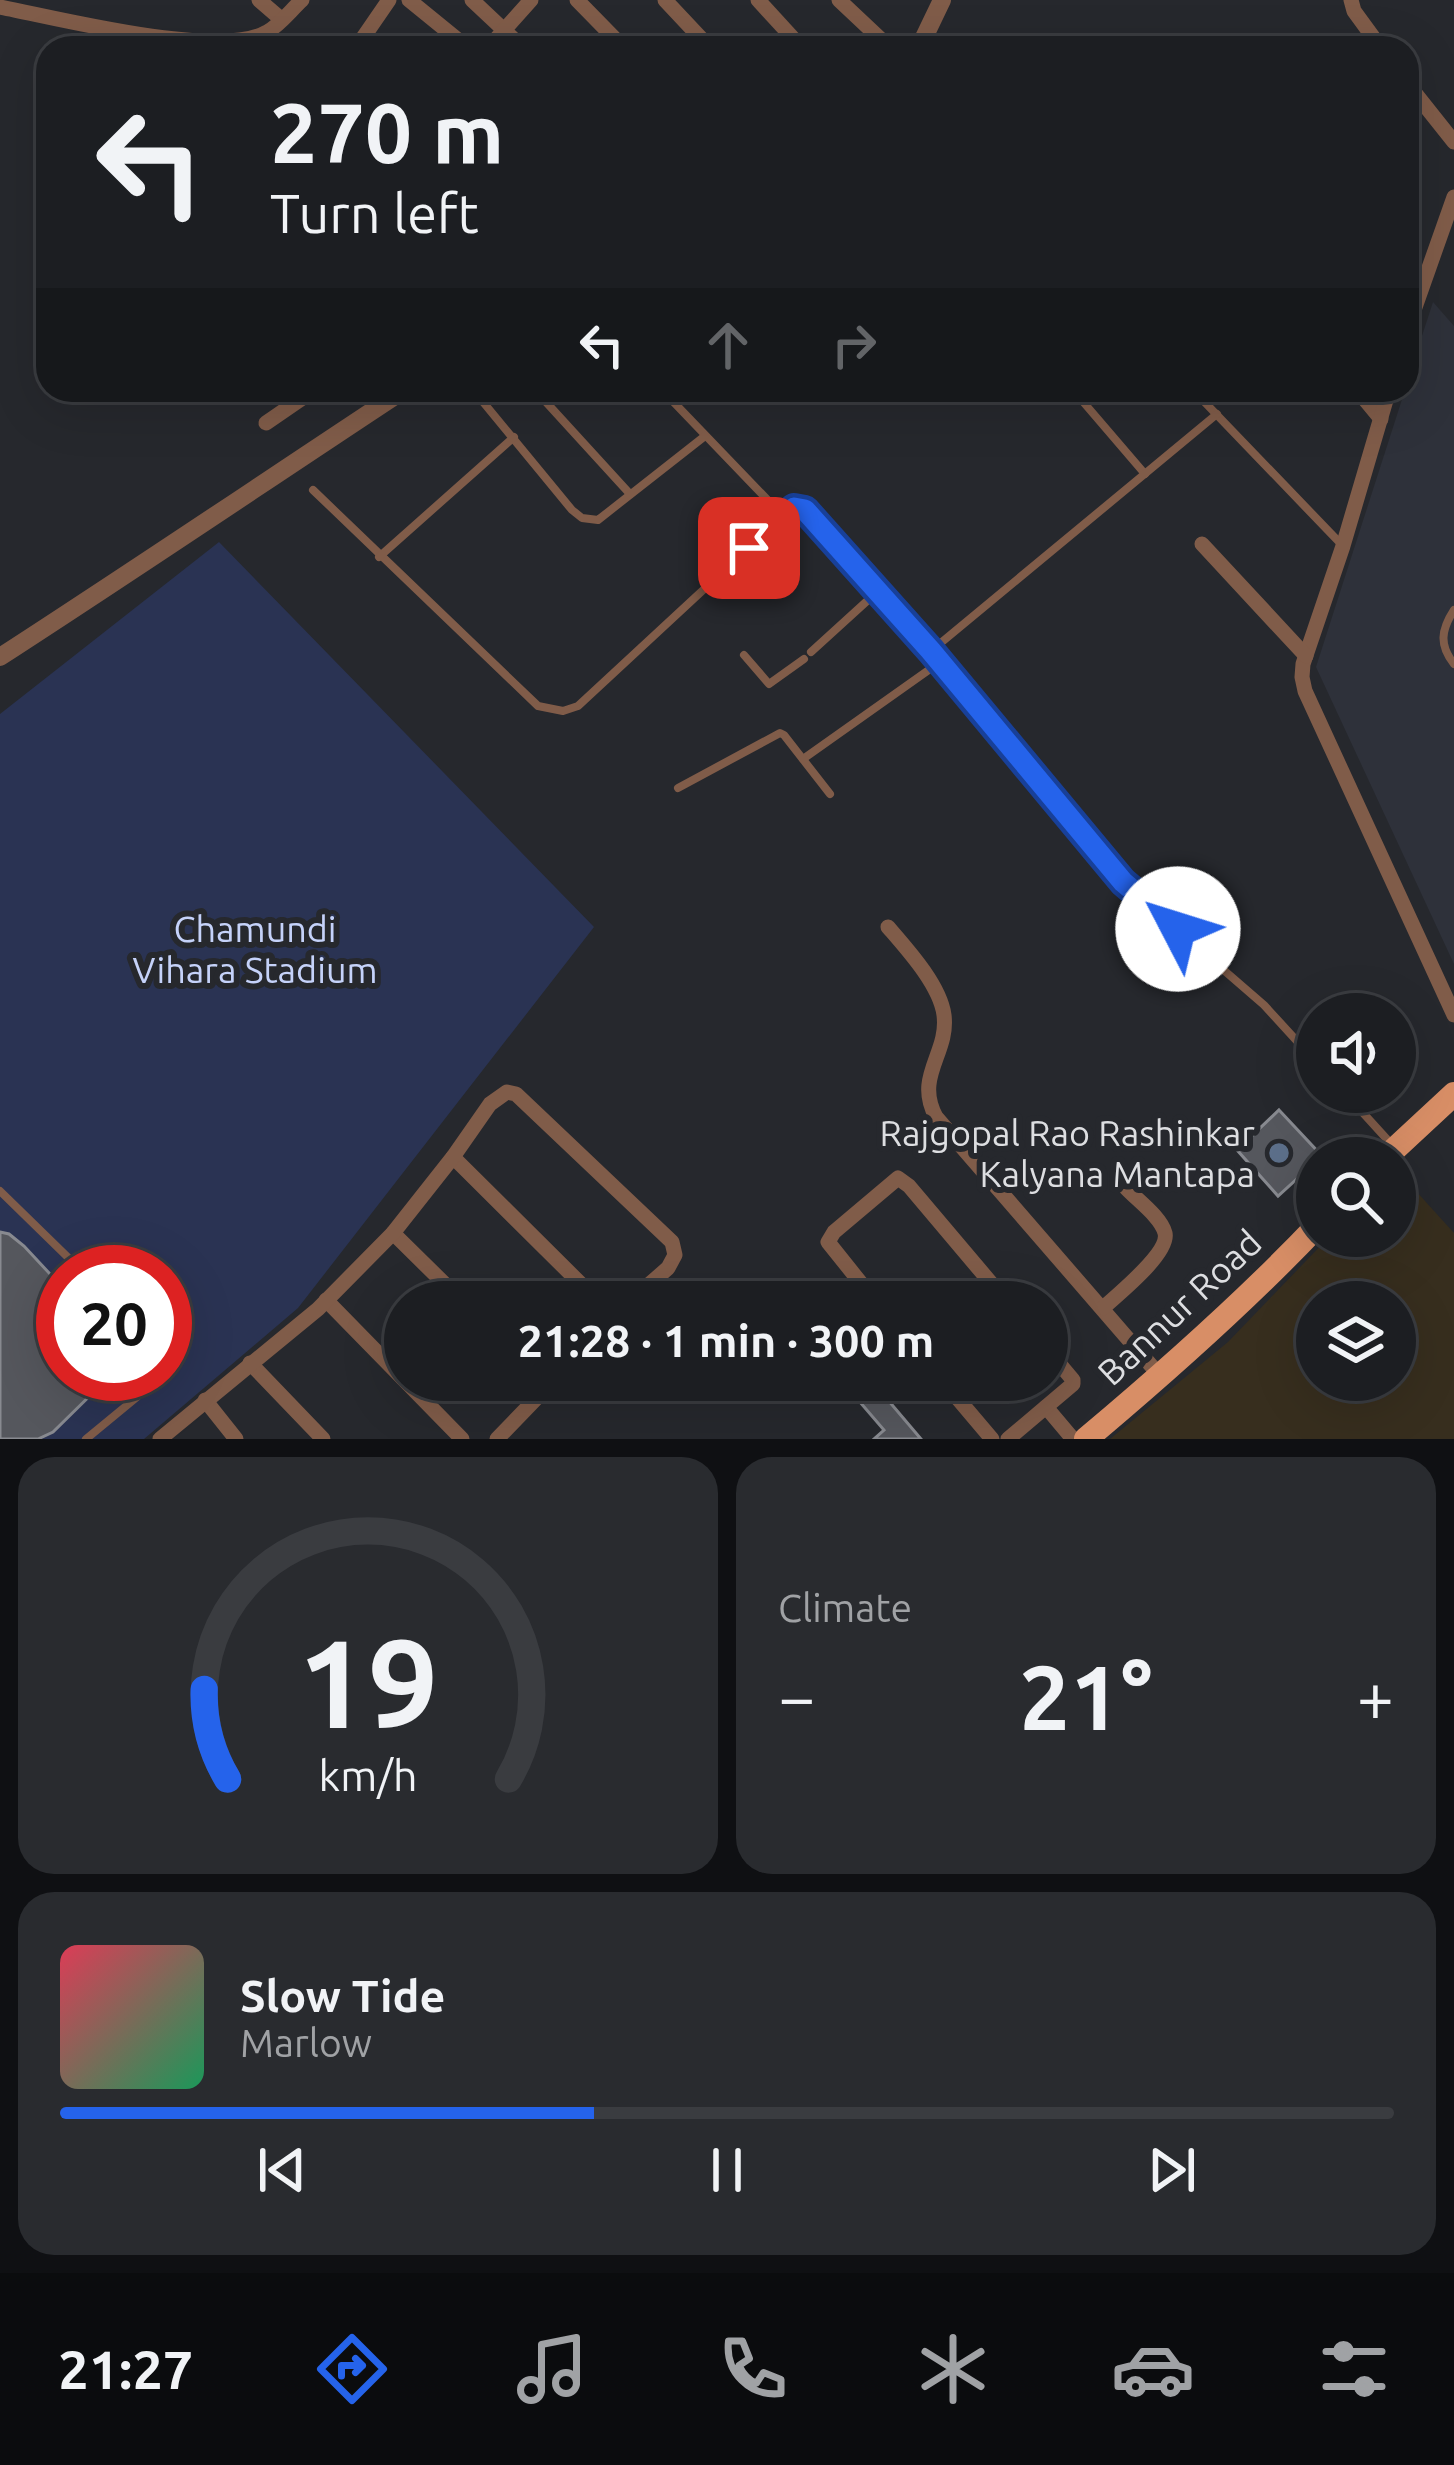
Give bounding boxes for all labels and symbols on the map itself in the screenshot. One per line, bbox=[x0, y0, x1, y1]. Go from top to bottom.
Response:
pin bbox=[698, 497, 800, 599]
position arrow bbox=[1115, 866, 1241, 992]
park label: Chamundi Vihara Stadium bbox=[132, 908, 378, 990]
place label: Rajgopal Rao Rashinkar Kalyana Mantapa bbox=[880, 1112, 1255, 1194]
marker: Rajgopal Rao Rashinkar Kalyana Mantapa bbox=[1266, 1140, 1292, 1166]
street label: Bannur Road bbox=[1089, 1221, 1269, 1393]
speed limit sign: 20 bbox=[36, 1245, 192, 1401]

